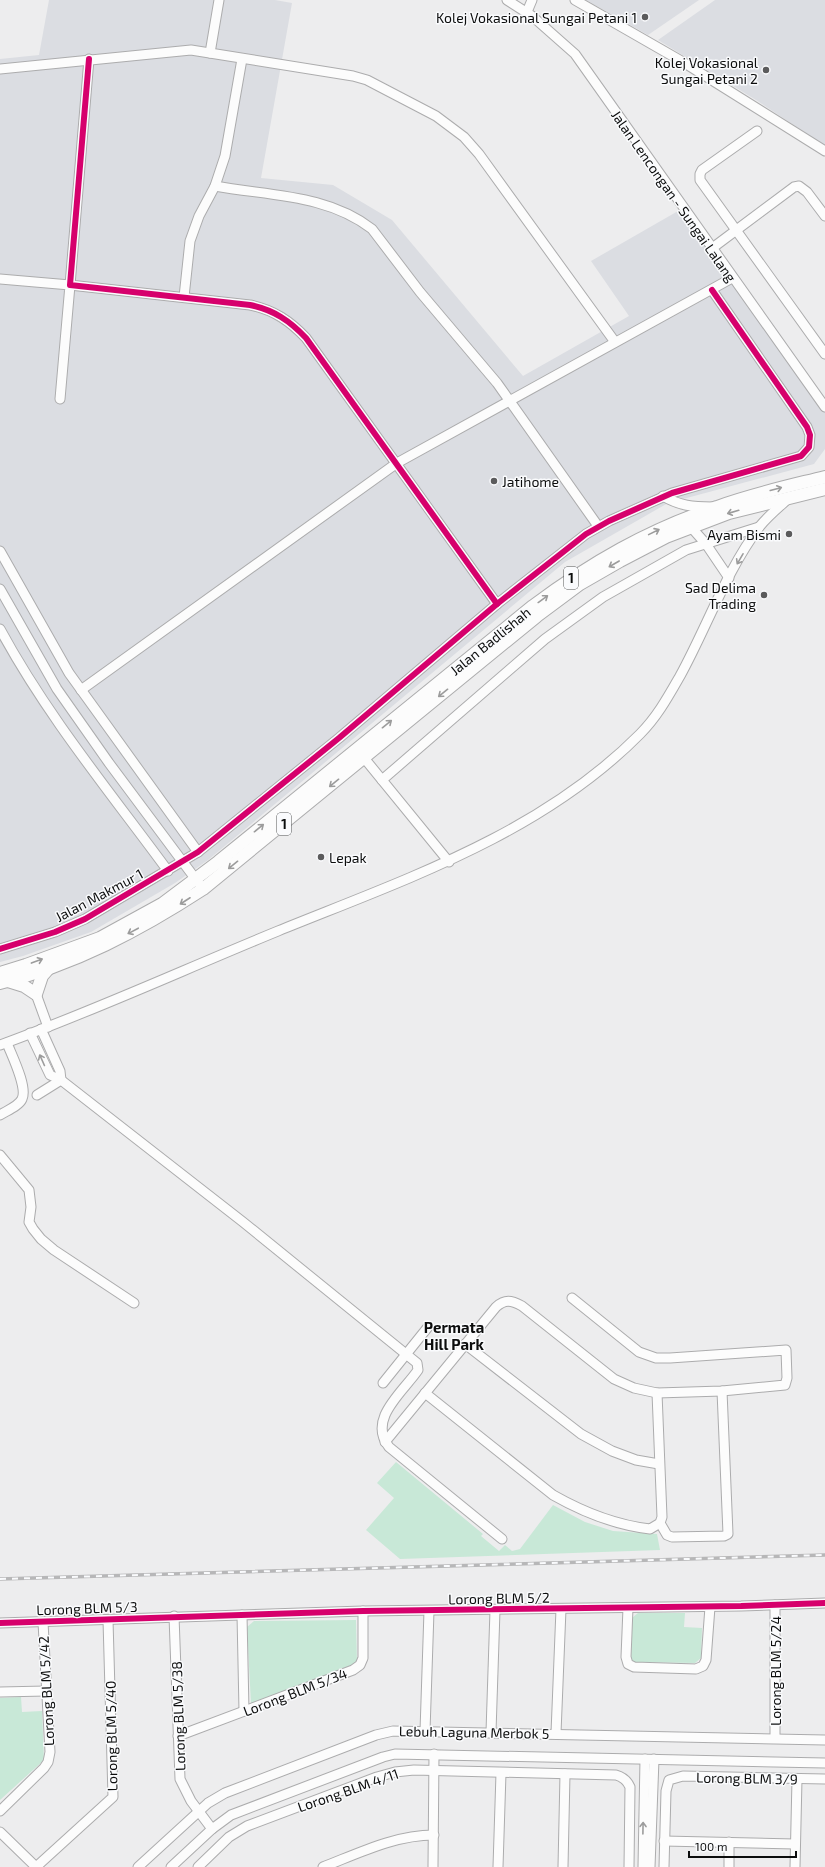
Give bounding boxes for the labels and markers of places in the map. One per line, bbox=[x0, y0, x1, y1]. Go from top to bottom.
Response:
place label: Kolej Vokasional Sungai Petani 1 bbox=[436, 9, 637, 26]
marker: Kolej Vokasional Sungai Petani 1 bbox=[640, 12, 650, 22]
place label: Kolej Vokasional Sungai Petani 2 bbox=[655, 54, 759, 87]
marker: Kolej Vokasional Sungai Petani 2 bbox=[761, 65, 771, 75]
place label: Jatihome bbox=[502, 473, 559, 490]
marker: Jatihome bbox=[489, 476, 499, 486]
place label: Ayam Bismi bbox=[707, 526, 781, 543]
marker: Ayam Bismi bbox=[784, 529, 794, 539]
place label: Sad Delima Trading bbox=[685, 579, 756, 612]
marker: Sad Delima Trading bbox=[759, 590, 769, 600]
place label: Lepak bbox=[329, 849, 367, 866]
marker: Lepak bbox=[316, 852, 326, 862]

